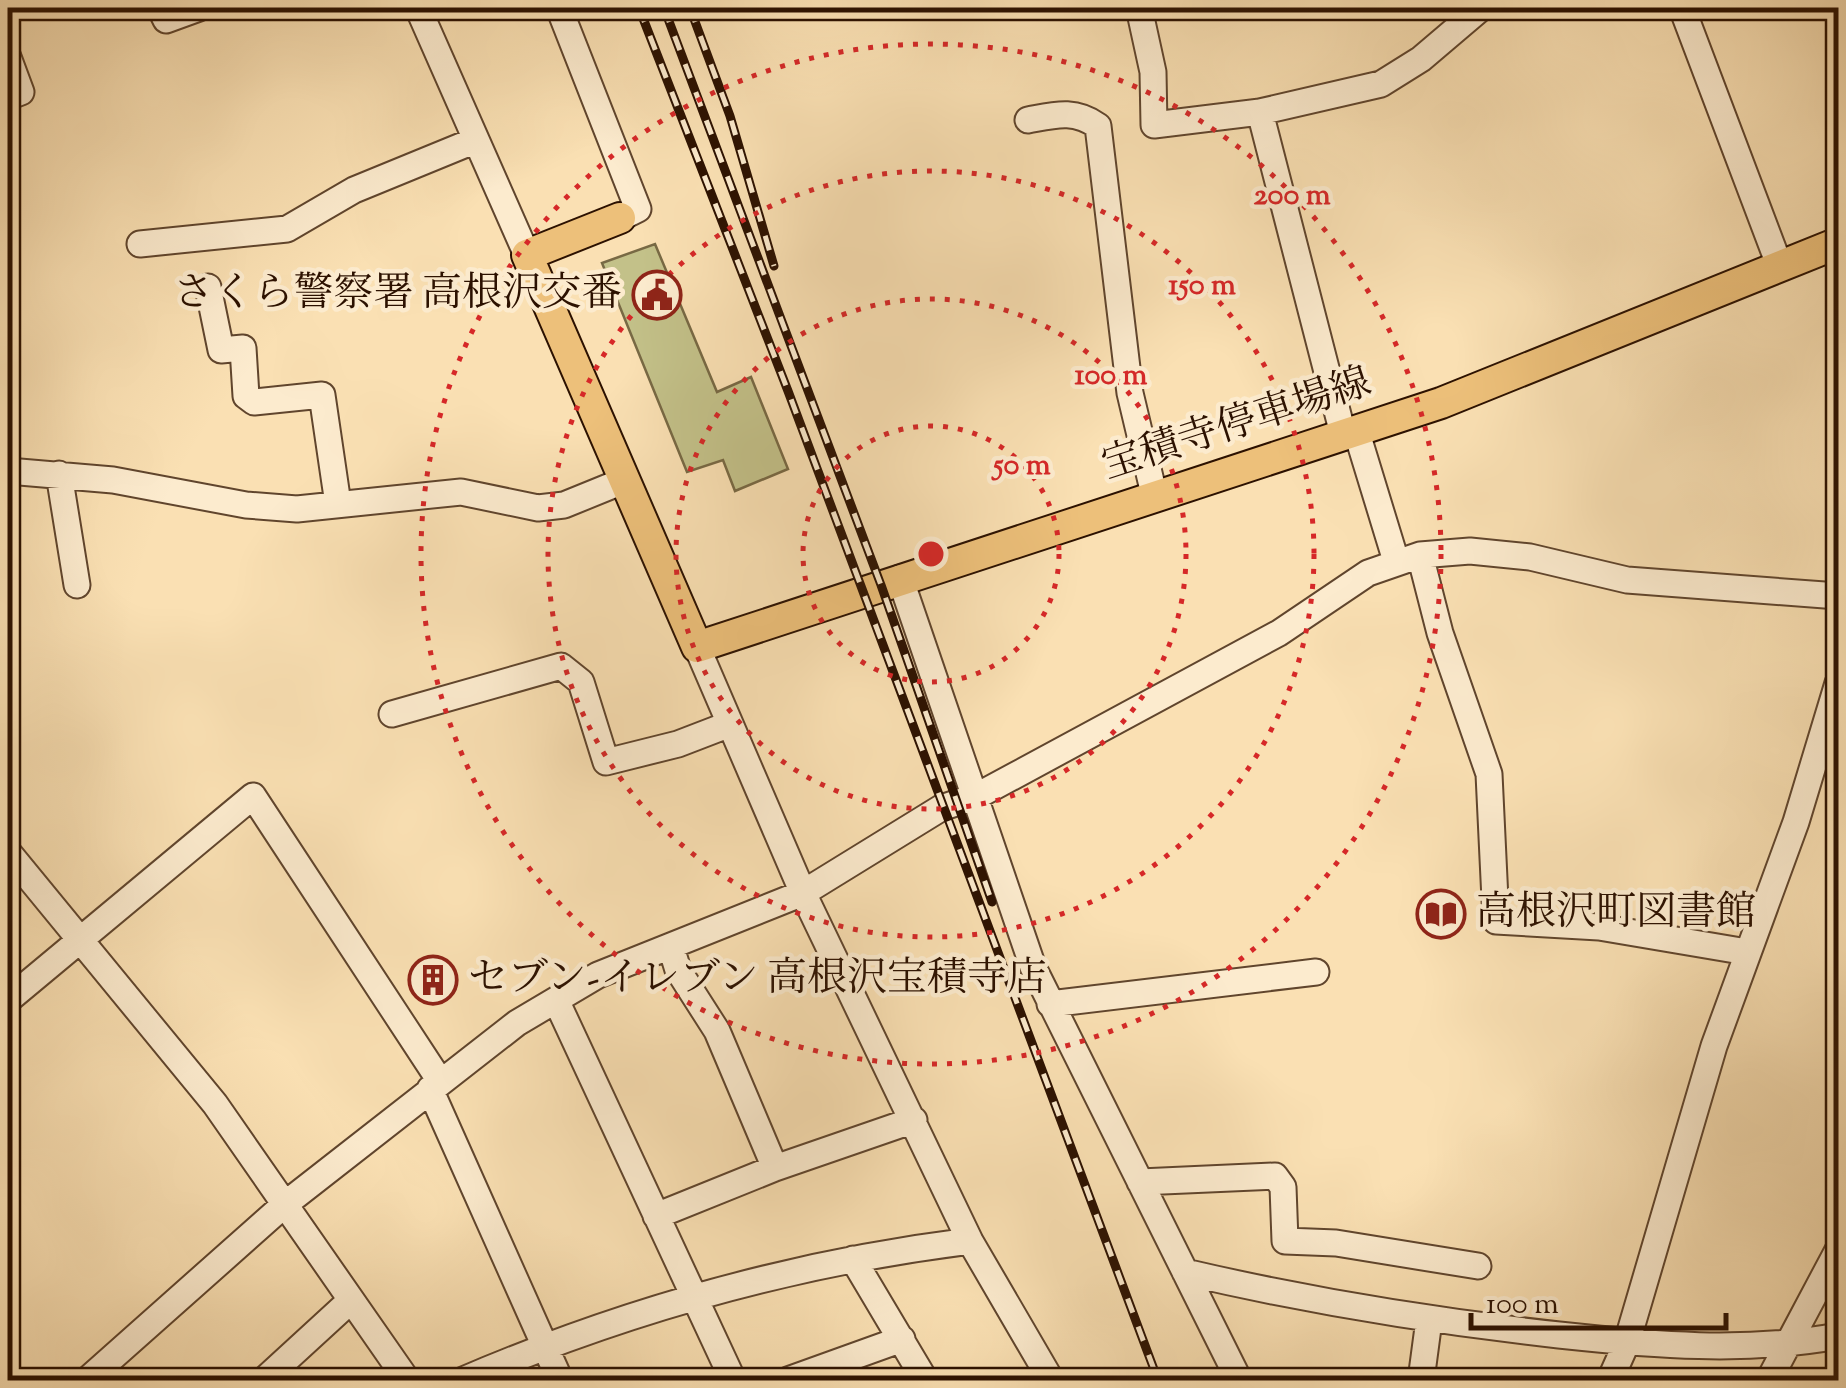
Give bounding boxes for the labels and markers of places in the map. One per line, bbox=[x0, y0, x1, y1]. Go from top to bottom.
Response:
place label: さくら警察署 高根沢交番 bbox=[173, 267, 622, 324]
public building icon: さくら警察署 高根沢交番 bbox=[631, 269, 683, 321]
centre of rings bbox=[913, 536, 949, 572]
place label: 高根沢町図書館 bbox=[1476, 886, 1756, 943]
library icon: 高根沢町図書館 bbox=[1415, 888, 1467, 940]
place label: セブン-イレブン 高根沢宝積寺店 bbox=[468, 952, 1047, 1009]
building icon: セブン-イレブン 高根沢宝積寺店 bbox=[407, 954, 459, 1006]

